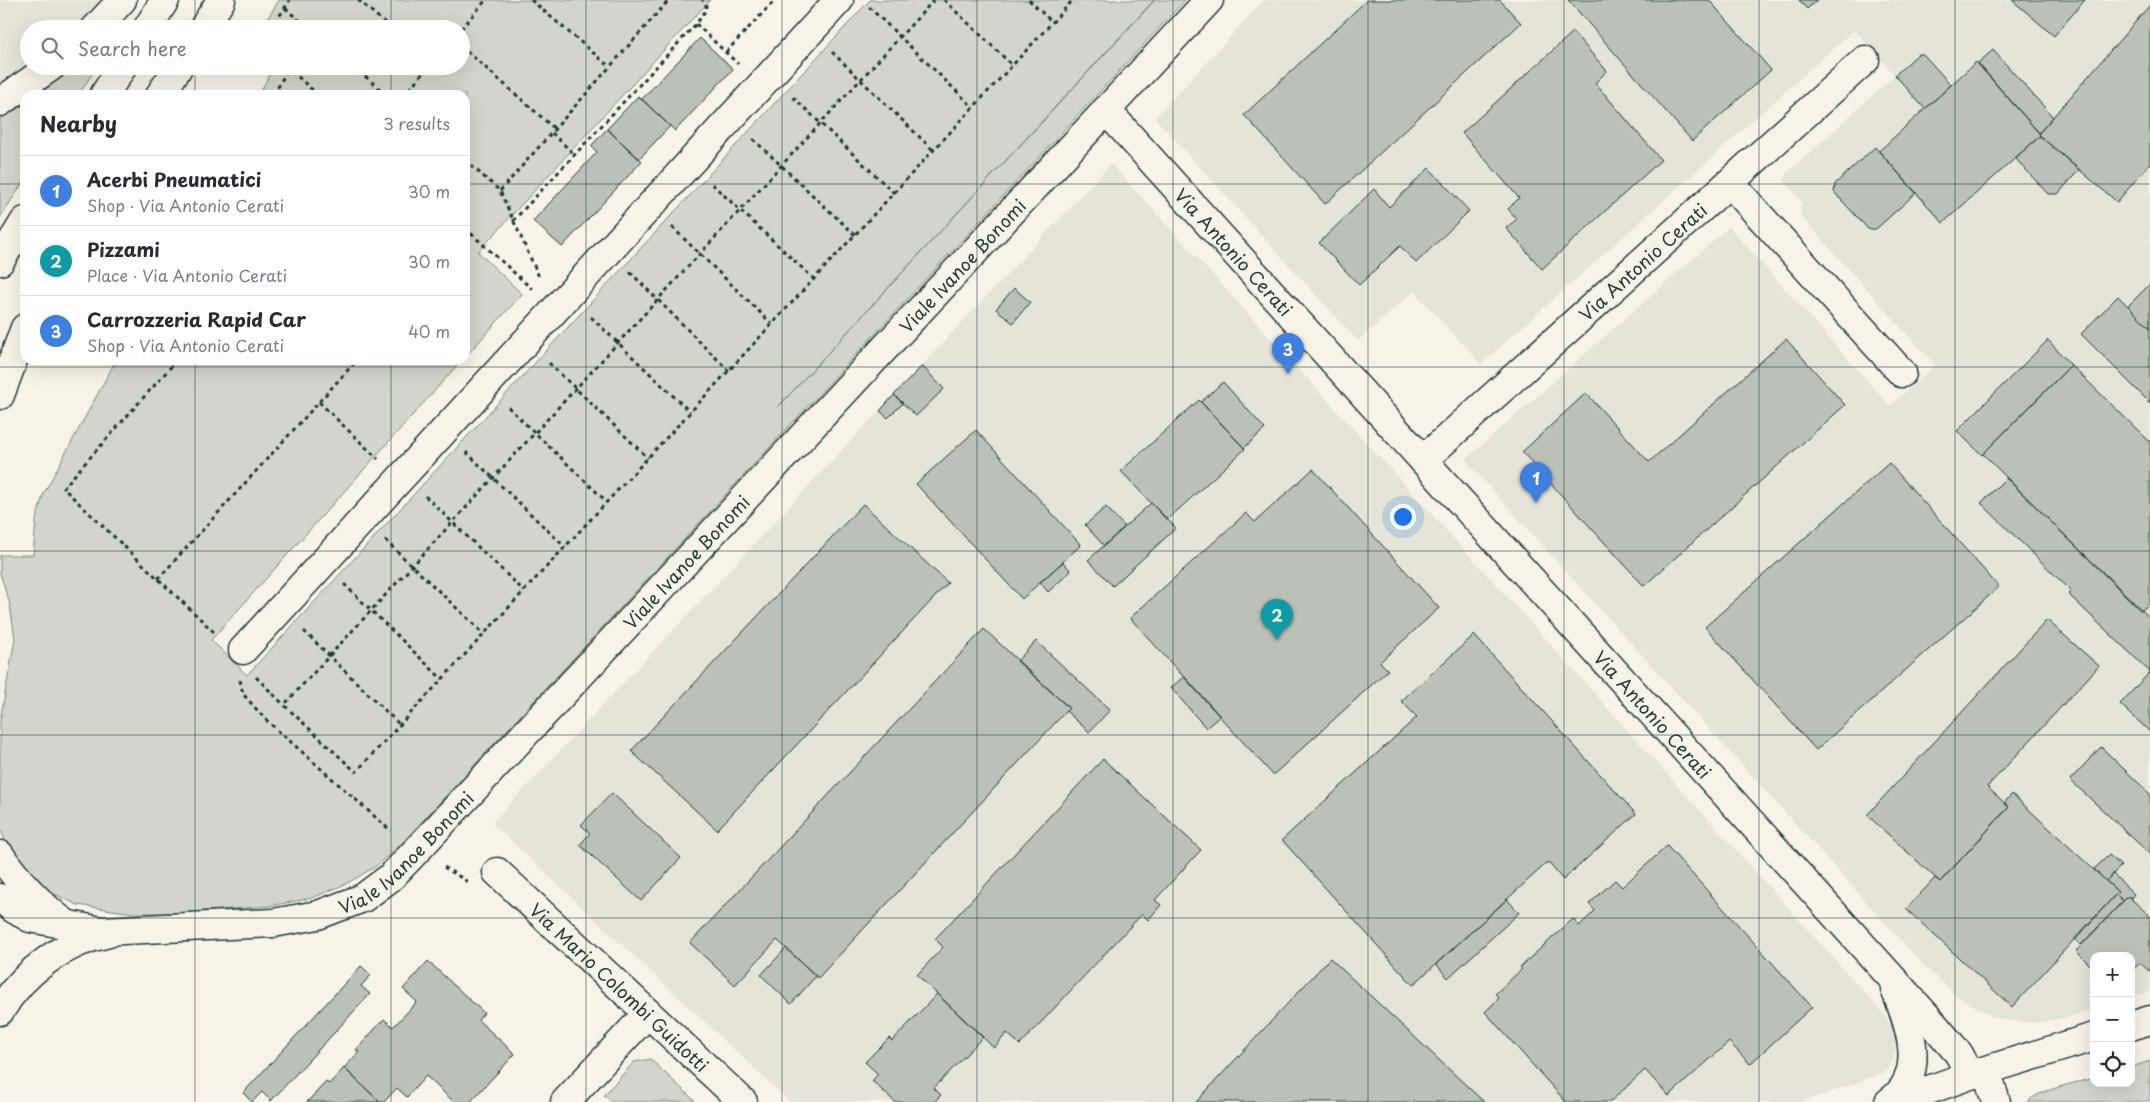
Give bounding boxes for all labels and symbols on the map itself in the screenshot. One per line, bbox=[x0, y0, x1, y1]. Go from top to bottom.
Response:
street label: Via Antonio Cerati bbox=[1169, 182, 1299, 322]
street label: Viale Ivanoe Bonomi bbox=[892, 192, 1031, 339]
street label: Via Antonio Cerati bbox=[1572, 196, 1712, 327]
pin: 3 bbox=[1272, 333, 1304, 374]
pin: 1 bbox=[1520, 462, 1552, 503]
street label: Viale Ivanoe Bonomi bbox=[616, 488, 755, 635]
your location bbox=[1390, 504, 1416, 530]
pin: 2 bbox=[1261, 599, 1293, 640]
street label: Via Antonio Cerati bbox=[1588, 644, 1718, 784]
street label: Viale Ivanoe Bonomi bbox=[334, 785, 479, 920]
street label: Via Mario Colombi Guidotti bbox=[524, 896, 715, 1077]

